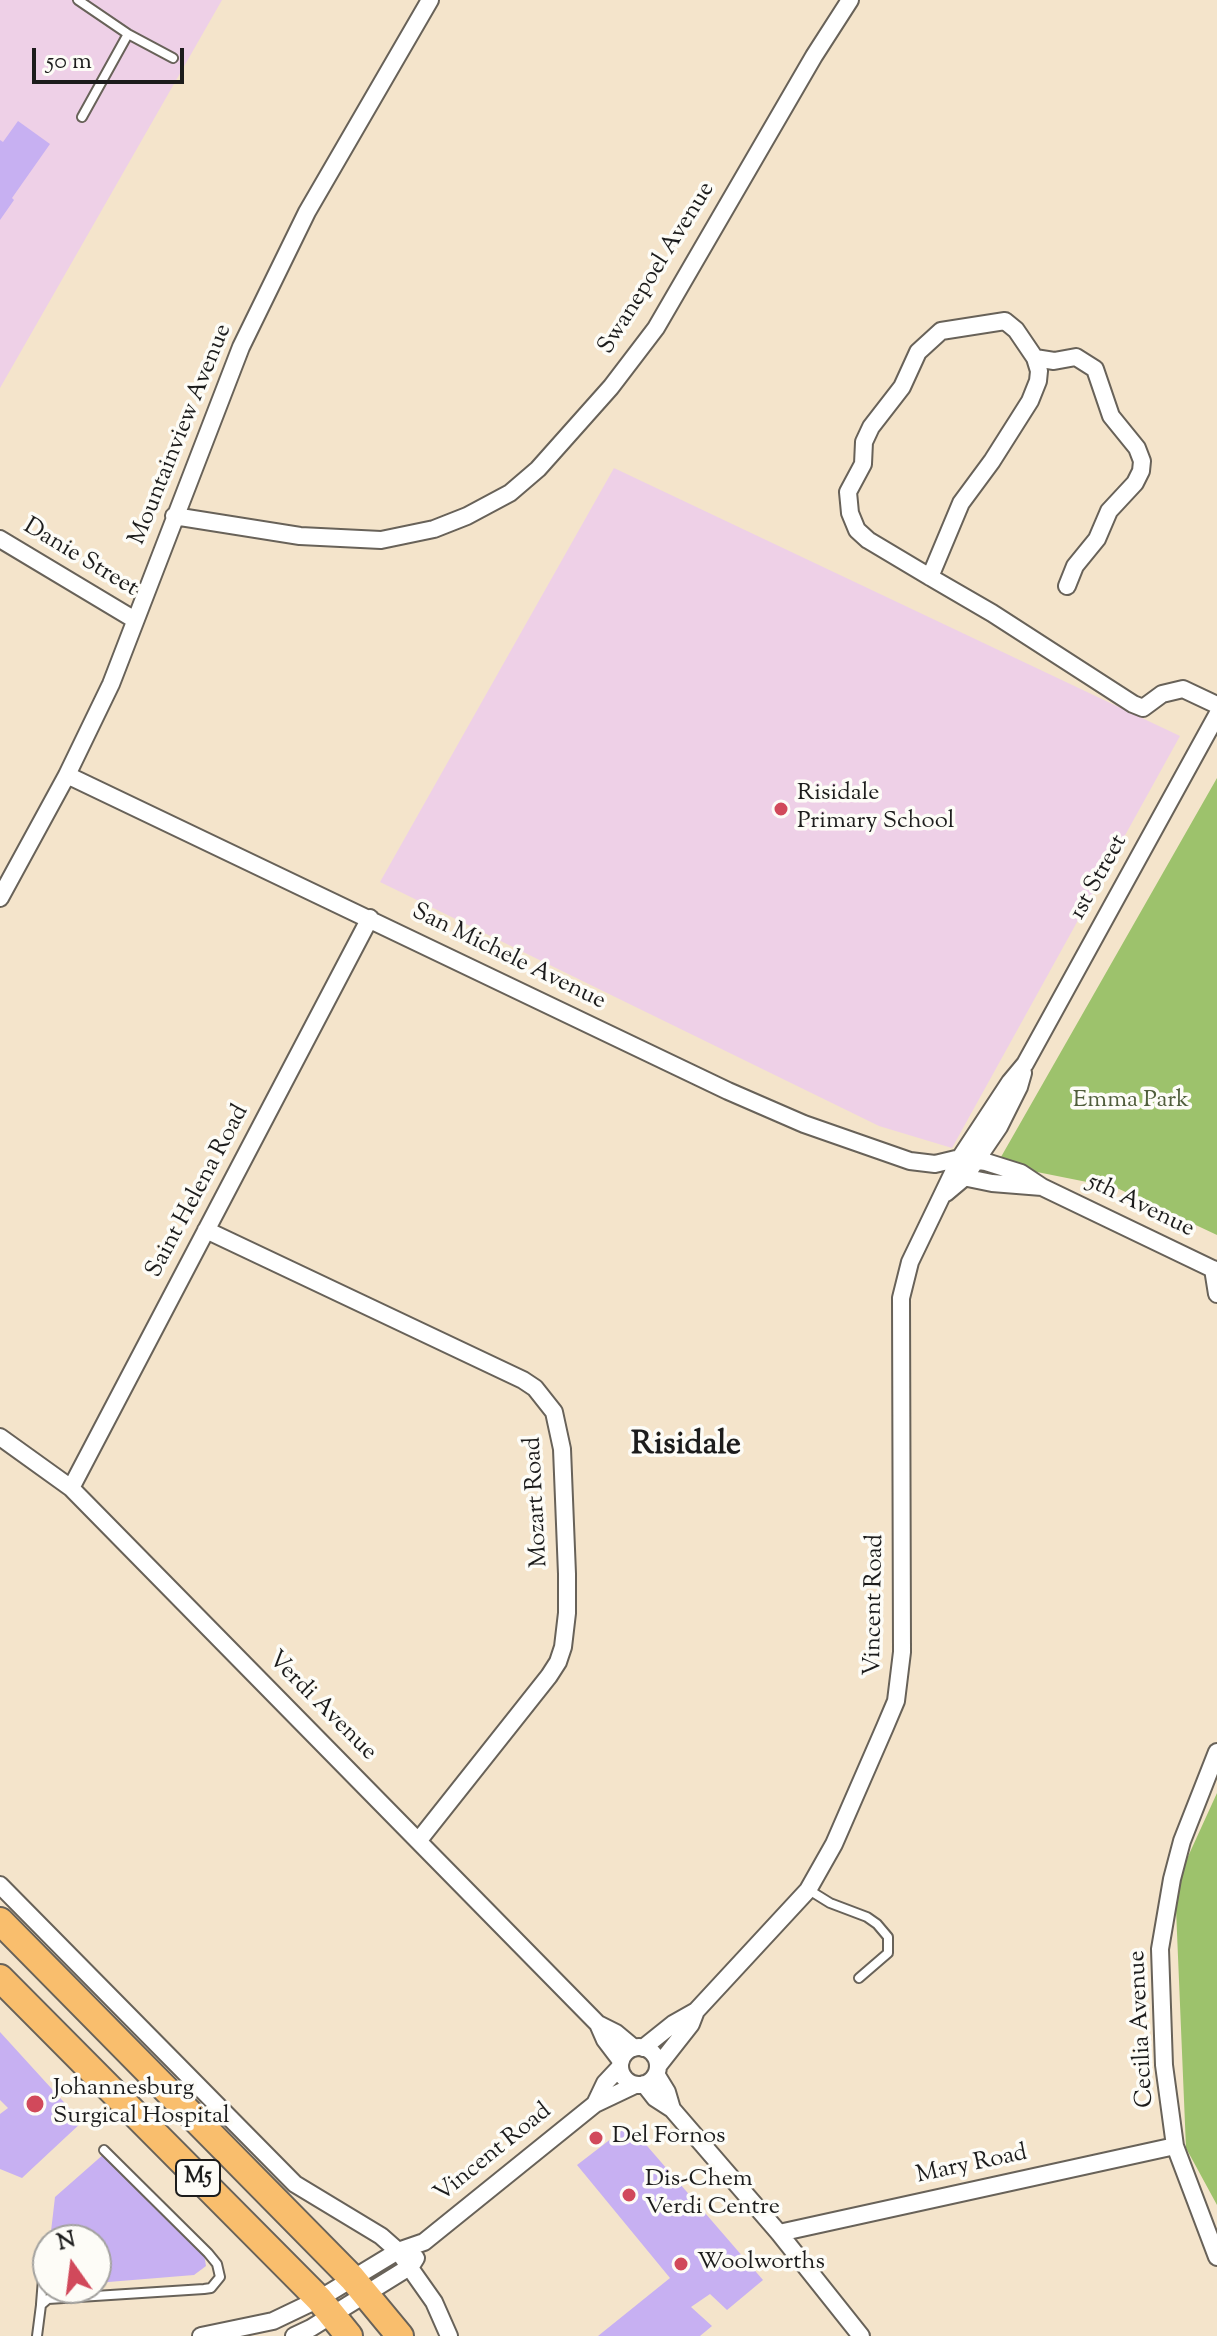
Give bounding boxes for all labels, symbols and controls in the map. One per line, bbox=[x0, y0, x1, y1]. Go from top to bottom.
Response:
scale bar bbox=[36, 32, 188, 82]
text: 50 m bbox=[46, 45, 92, 79]
street label: Swanepoel Avenue bbox=[593, 178, 723, 360]
street label: Mountainview Avenue bbox=[125, 320, 239, 550]
street label: Danie Street bbox=[17, 513, 143, 605]
place label: Risidale Primary School bbox=[797, 781, 954, 837]
marker: Risidale Primary School bbox=[772, 800, 790, 818]
street label: 1st Street bbox=[1065, 830, 1135, 926]
street label: San Michele Avenue bbox=[406, 899, 610, 1017]
park label: Emma Park bbox=[1073, 1088, 1189, 1116]
street label: Saint Helena Road bbox=[141, 1101, 257, 1283]
street label: 5th Avenue bbox=[1082, 1169, 1198, 1245]
district label: Risidale bbox=[631, 1429, 741, 1467]
street label: Mozart Road bbox=[520, 1436, 556, 1568]
street label: Vincent Road bbox=[860, 1534, 892, 1676]
street label: Verdi Avenue bbox=[260, 1646, 382, 1768]
street label: Cecilia Avenue bbox=[1125, 1950, 1161, 2108]
place label: Johannesburg Surgical Hospital bbox=[53, 2076, 230, 2132]
marker: Johannesburg Surgical Hospital bbox=[24, 2093, 46, 2115]
street label: Vincent Road bbox=[430, 2098, 558, 2210]
place label: Del Fornos bbox=[612, 2124, 725, 2152]
marker: Del Fornos bbox=[587, 2129, 605, 2147]
street label: Mary Road bbox=[914, 2140, 1030, 2192]
road number: M5 bbox=[176, 2160, 220, 2196]
place label: Dis-Chem Verdi Centre bbox=[645, 2167, 780, 2223]
marker: Dis-Chem Verdi Centre bbox=[620, 2186, 638, 2204]
north arrow bbox=[32, 2224, 112, 2304]
text: N bbox=[54, 2225, 79, 2260]
place label: Woolworths bbox=[697, 2250, 825, 2278]
marker: Woolworths bbox=[672, 2255, 690, 2273]

